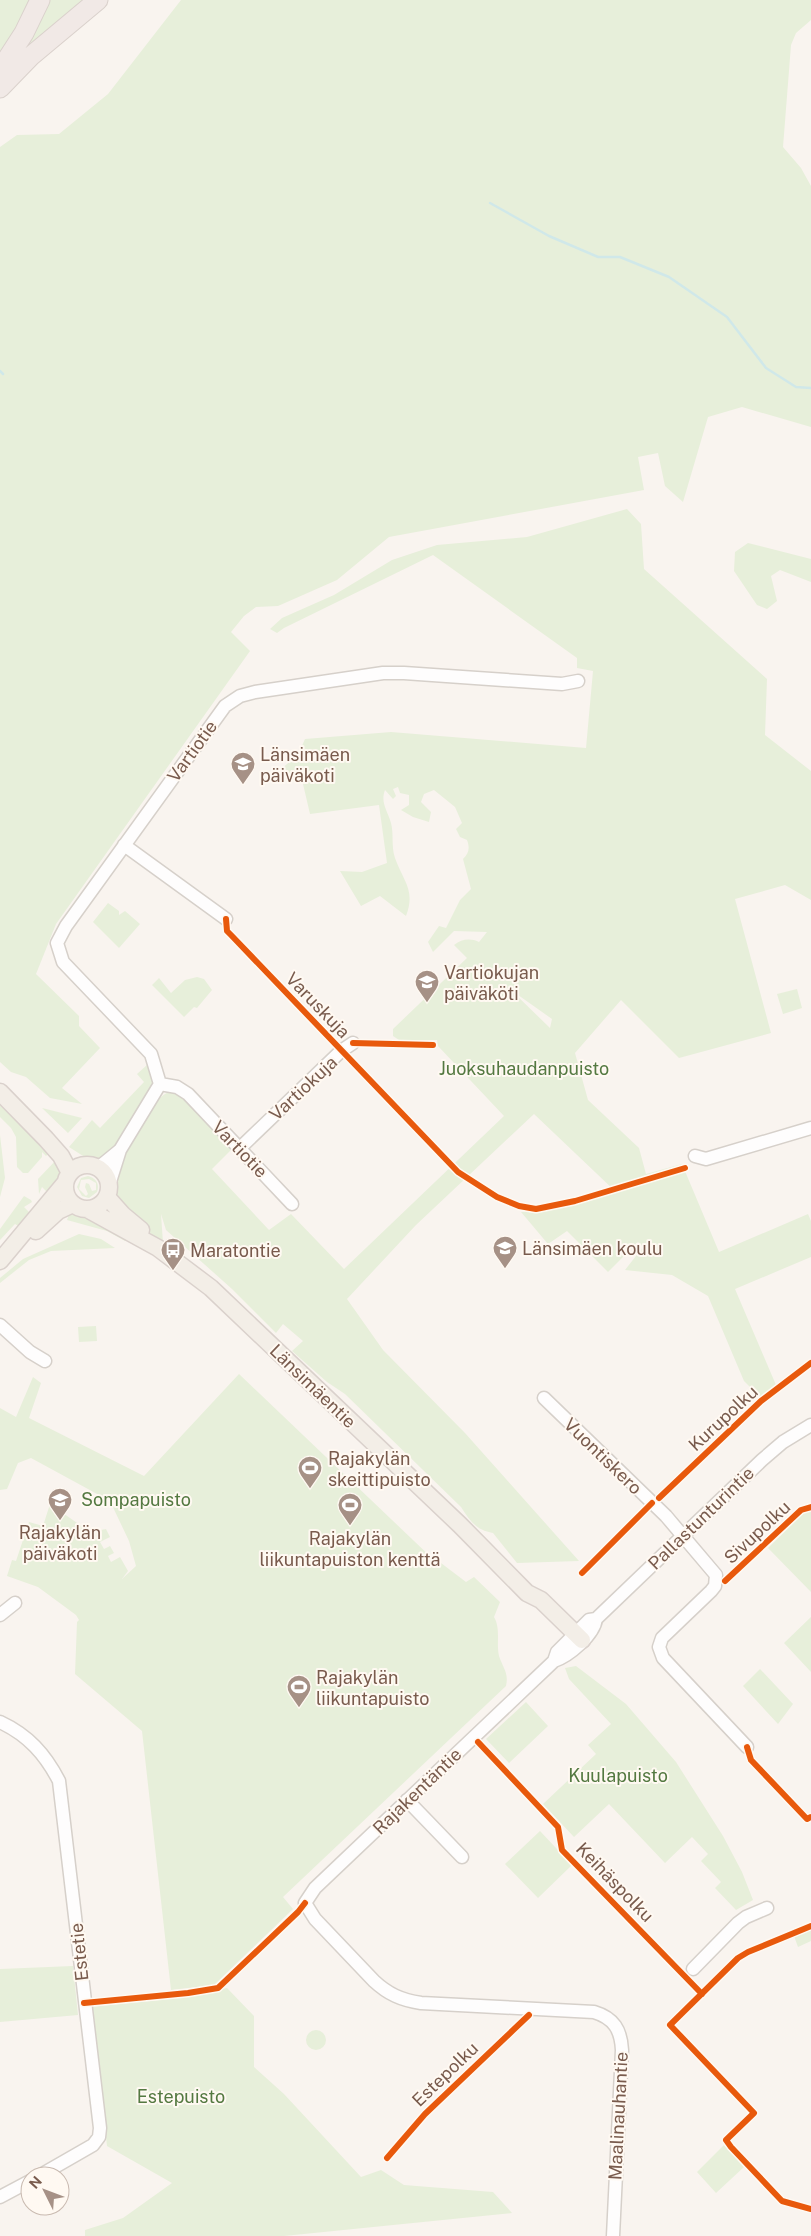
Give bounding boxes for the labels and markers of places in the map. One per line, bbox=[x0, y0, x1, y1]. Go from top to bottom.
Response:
place label: Länsimäen päiväkoti bbox=[260, 744, 350, 786]
school or university icon: Länsimäen päiväkoti bbox=[230, 751, 256, 785]
place label: Vartiokujan päiväköti bbox=[444, 962, 539, 1004]
school or university icon: Vartiokujan päiväköti bbox=[414, 969, 440, 1003]
school or university icon: Länsimäen koulu bbox=[492, 1235, 518, 1269]
bus stop icon: Maratontie bbox=[160, 1237, 186, 1271]
place label: Länsimäen koulu bbox=[522, 1238, 663, 1259]
place label: Maratontie bbox=[190, 1240, 281, 1261]
place label: Rajakylän skeittipuisto bbox=[328, 1448, 431, 1490]
sports icon: Rajakylän skeittipuisto bbox=[297, 1455, 323, 1489]
school or university icon: Rajakylän päiväkoti bbox=[47, 1487, 73, 1521]
sports icon: Rajakylän liikuntapuiston kenttä bbox=[337, 1492, 363, 1526]
place label: Rajakylän päiväkoti bbox=[19, 1522, 101, 1564]
place label: Rajakylän liikuntapuiston kenttä bbox=[259, 1528, 441, 1570]
place label: Rajakylän liikuntapuisto bbox=[316, 1667, 429, 1709]
sports icon: Rajakylän liikuntapuisto bbox=[286, 1674, 312, 1708]

